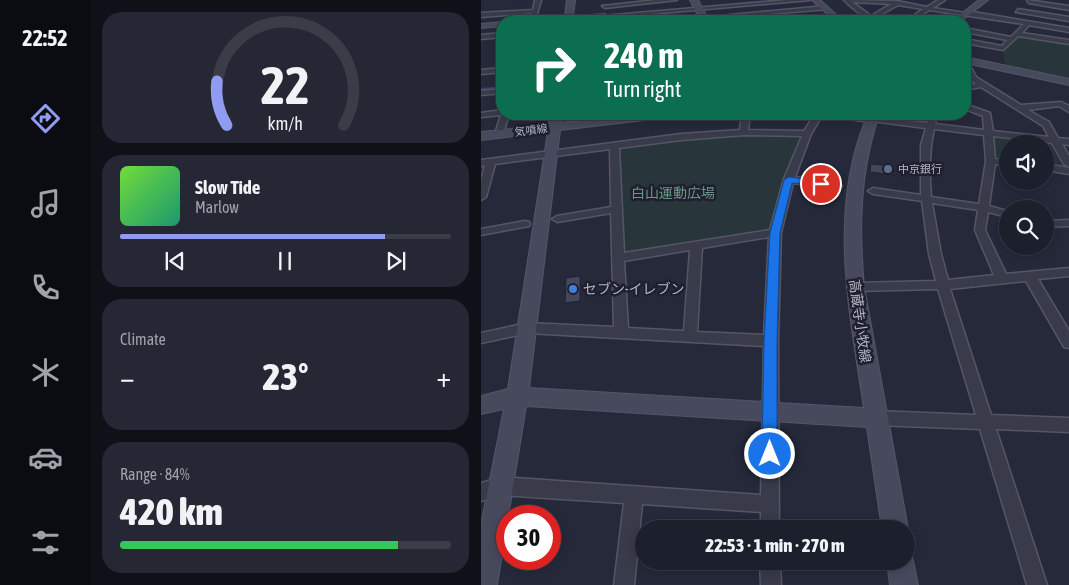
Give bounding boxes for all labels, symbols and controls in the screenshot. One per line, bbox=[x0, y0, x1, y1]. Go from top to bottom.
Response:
text: 22:52 bbox=[22, 25, 68, 51]
icon: right bbox=[521, 35, 586, 100]
text: 240 m bbox=[604, 35, 683, 75]
text: 22 bbox=[261, 55, 310, 115]
text: Turn right bbox=[604, 76, 681, 102]
icon: directions bbox=[28, 101, 63, 136]
text: km/h bbox=[268, 113, 303, 134]
street label: 気噴線 bbox=[514, 122, 548, 138]
map controls bbox=[999, 135, 1054, 255]
button: sound bbox=[999, 135, 1054, 190]
pin bbox=[800, 163, 842, 205]
marker: 中京銀行 bbox=[882, 163, 894, 175]
place label: 中京銀行 bbox=[898, 163, 942, 175]
icon: arrive bbox=[807, 170, 835, 198]
text: Slow Tide bbox=[195, 176, 260, 198]
park label: 白山運動広場 bbox=[631, 185, 715, 201]
icon: music bbox=[28, 186, 63, 221]
text: Marlow bbox=[195, 198, 239, 216]
button: search bbox=[999, 200, 1054, 255]
icon: previous bbox=[161, 247, 189, 275]
icon: pause bbox=[271, 247, 299, 275]
icon: next bbox=[382, 247, 410, 275]
icon: phone bbox=[28, 270, 63, 305]
street label: 高蔵寺小牧線 bbox=[846, 278, 874, 364]
place label: セブン-イレブン bbox=[583, 281, 685, 297]
marker: セブン-イレブン bbox=[567, 283, 579, 295]
text: Climate bbox=[120, 330, 166, 348]
icon: climate bbox=[28, 355, 63, 390]
text: 23° bbox=[262, 355, 309, 398]
text: − bbox=[120, 361, 135, 393]
text: + bbox=[436, 361, 451, 393]
position arrow bbox=[743, 427, 795, 479]
icon: car bbox=[28, 440, 63, 475]
text: Range · 84% bbox=[120, 465, 190, 483]
text: 420 km bbox=[120, 490, 223, 533]
speed limit sign: 30 bbox=[496, 505, 561, 570]
icon: filters bbox=[28, 525, 63, 560]
text: 22:53 · 1 min · 270 m bbox=[705, 534, 845, 556]

